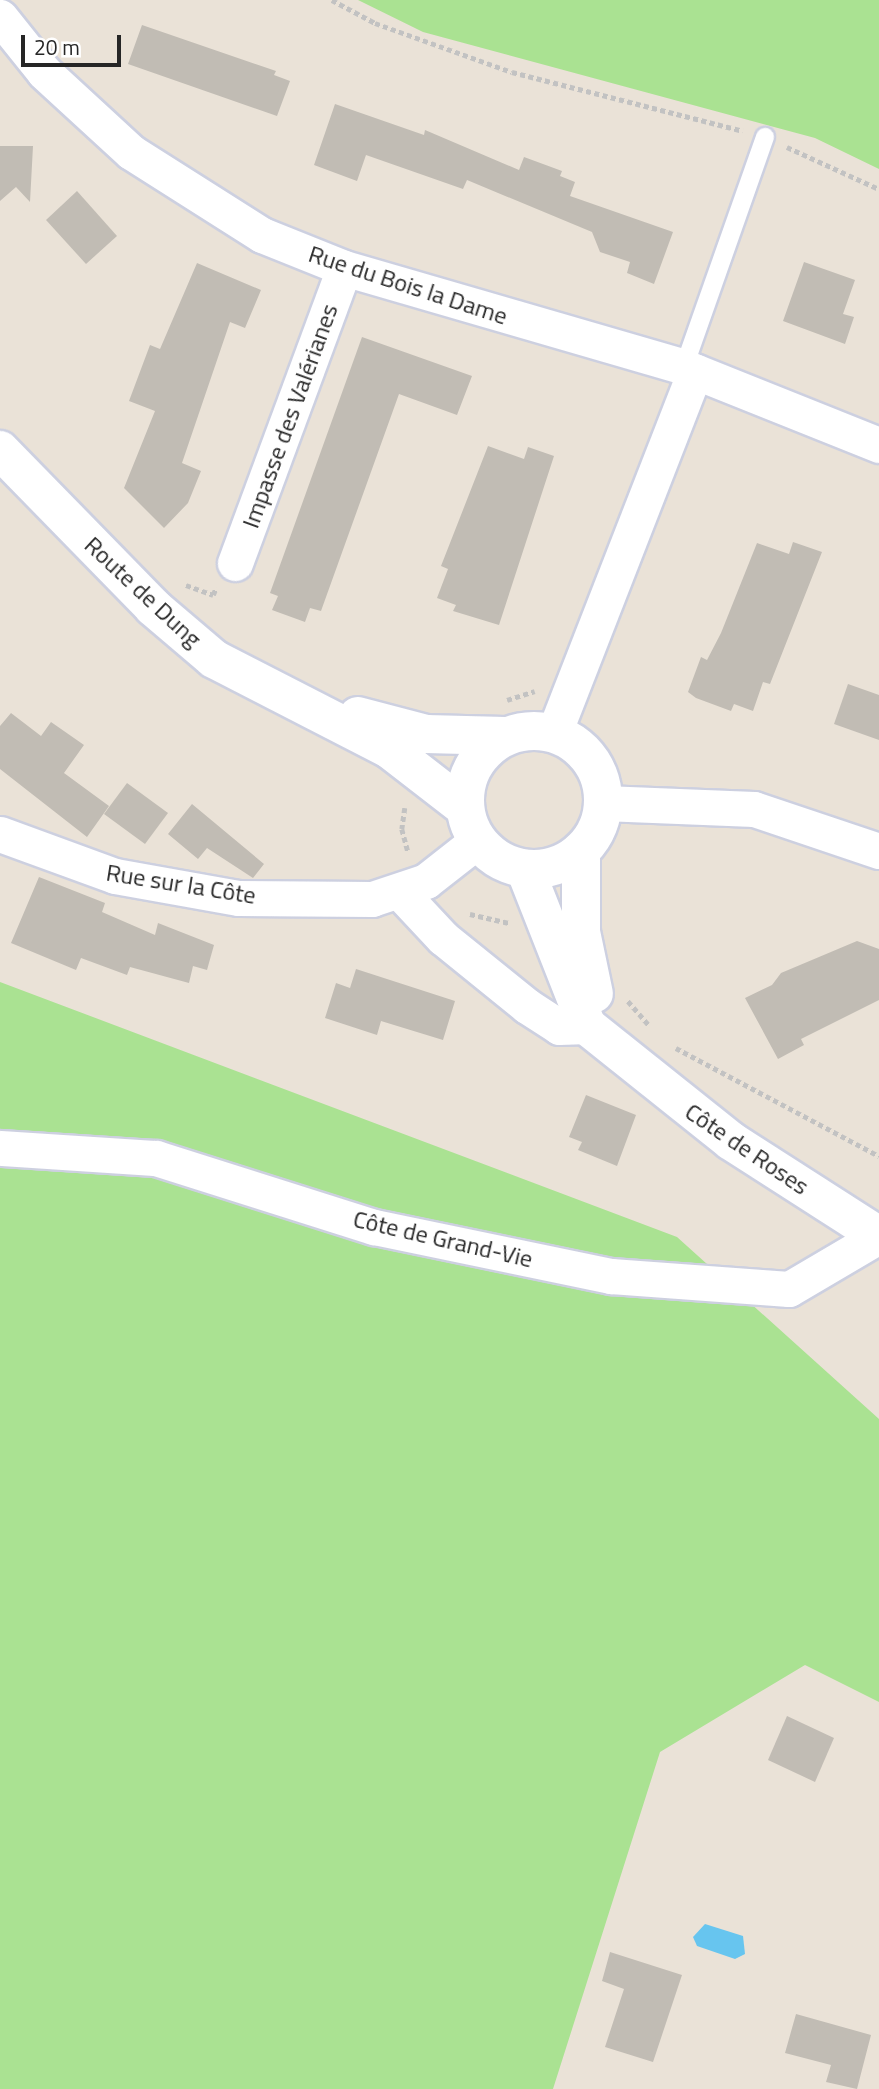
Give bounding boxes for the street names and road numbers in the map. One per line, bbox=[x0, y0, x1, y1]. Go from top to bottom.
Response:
street label: Rue du Bois la Dame bbox=[305, 239, 511, 331]
street label: Impasse des Valérianes bbox=[236, 300, 344, 532]
street label: Route de Dung bbox=[79, 531, 207, 653]
street label: Rue sur la Côte bbox=[104, 858, 258, 910]
street label: Côte de Roses bbox=[680, 1097, 814, 1201]
street label: Côte de Grand-Vie bbox=[351, 1204, 535, 1274]

